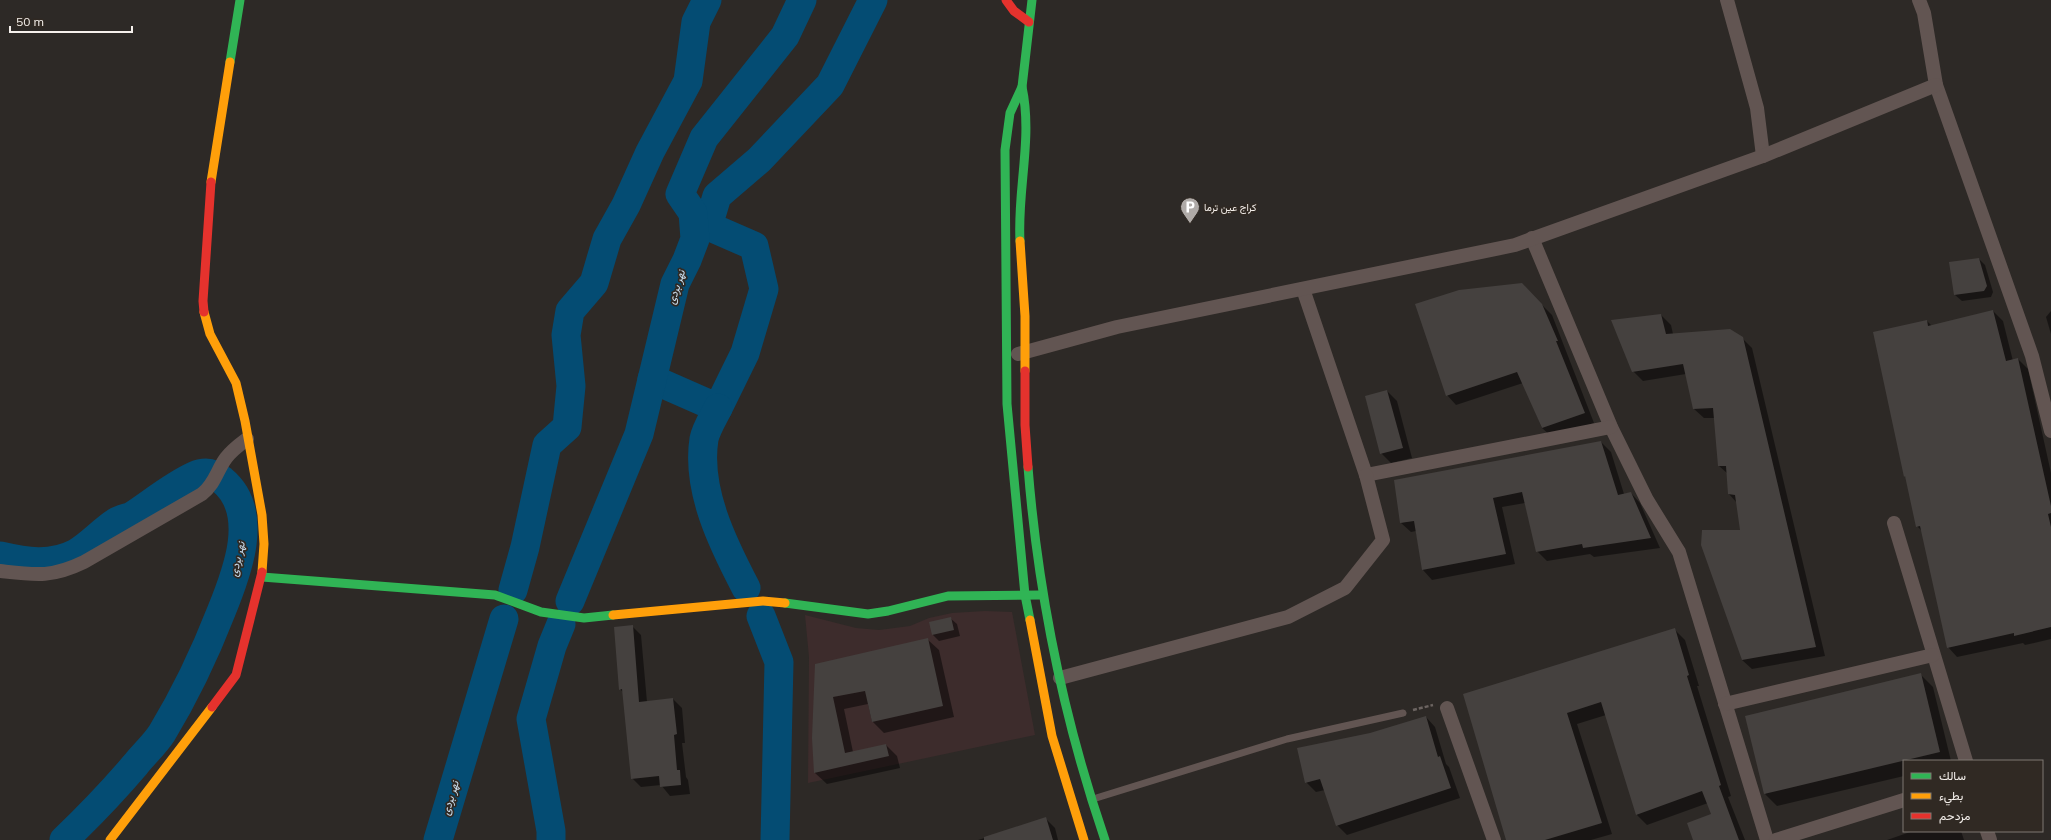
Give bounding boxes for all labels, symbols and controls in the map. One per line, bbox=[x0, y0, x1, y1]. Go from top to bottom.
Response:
scale bar bbox=[10, 8, 132, 34]
text: 50 m bbox=[16, 14, 44, 29]
parking icon: كراج عين ترما bbox=[1179, 196, 1201, 224]
place label: كراج عين ترما bbox=[1204, 201, 1257, 214]
water label: نهر بردى bbox=[664, 267, 688, 306]
water label: نهر بردى bbox=[226, 539, 248, 578]
legend bbox=[1903, 760, 2043, 832]
text: سالك bbox=[1939, 768, 1966, 783]
water label: نهر بردى bbox=[438, 778, 462, 817]
text: بطيء bbox=[1939, 788, 1963, 806]
text: مزدحم bbox=[1939, 808, 1970, 824]

